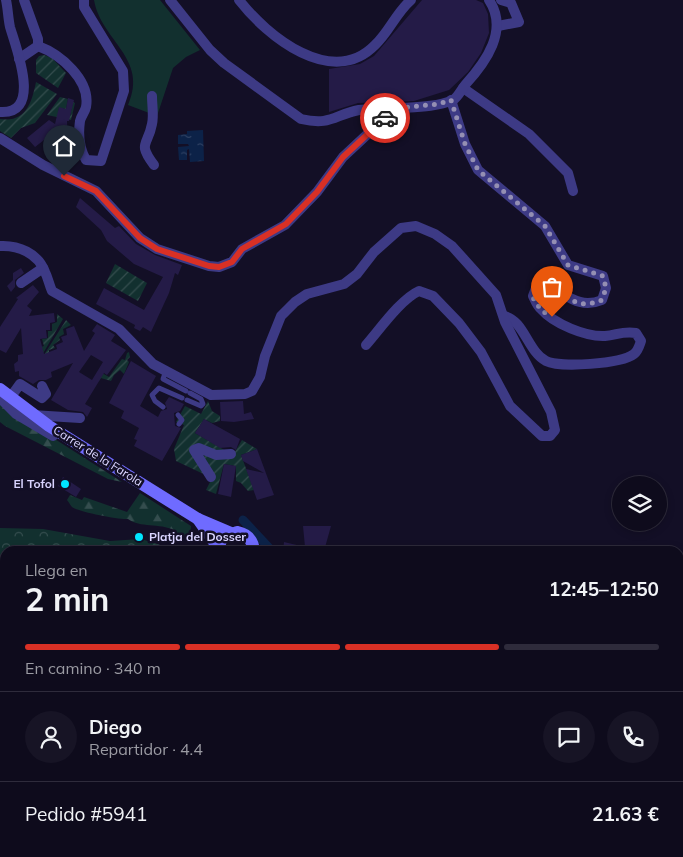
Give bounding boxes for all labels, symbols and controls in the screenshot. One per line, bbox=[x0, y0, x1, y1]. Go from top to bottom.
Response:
courier bbox=[360, 93, 410, 143]
icon: car bbox=[371, 104, 399, 132]
pin bbox=[43, 125, 85, 176]
icon: home bbox=[50, 132, 78, 160]
pin bbox=[531, 266, 573, 317]
icon: bag bbox=[538, 273, 566, 301]
street label: Carrer de la Farola bbox=[51, 422, 146, 489]
place label: El Tofol bbox=[13, 476, 55, 491]
map controls bbox=[612, 476, 667, 531]
button: layers bbox=[612, 476, 667, 531]
marker: El Tofol bbox=[59, 478, 71, 490]
place label: Platja del Dosser bbox=[149, 529, 246, 544]
marker: Platja del Dosser bbox=[133, 531, 145, 543]
text: Llega en bbox=[25, 560, 88, 580]
text: 12:45–12:50 bbox=[549, 577, 659, 601]
text: 2 min bbox=[25, 579, 109, 619]
text: En camino · 340 m bbox=[25, 658, 161, 678]
button: person bbox=[25, 711, 77, 763]
button: chat bbox=[543, 711, 595, 763]
button: phone bbox=[607, 711, 659, 763]
text: Diego bbox=[89, 715, 142, 739]
text: Repartidor · 4.4 bbox=[89, 739, 203, 759]
text: Pedido #5941 bbox=[25, 802, 147, 826]
text: 21.63 € bbox=[592, 802, 659, 826]

